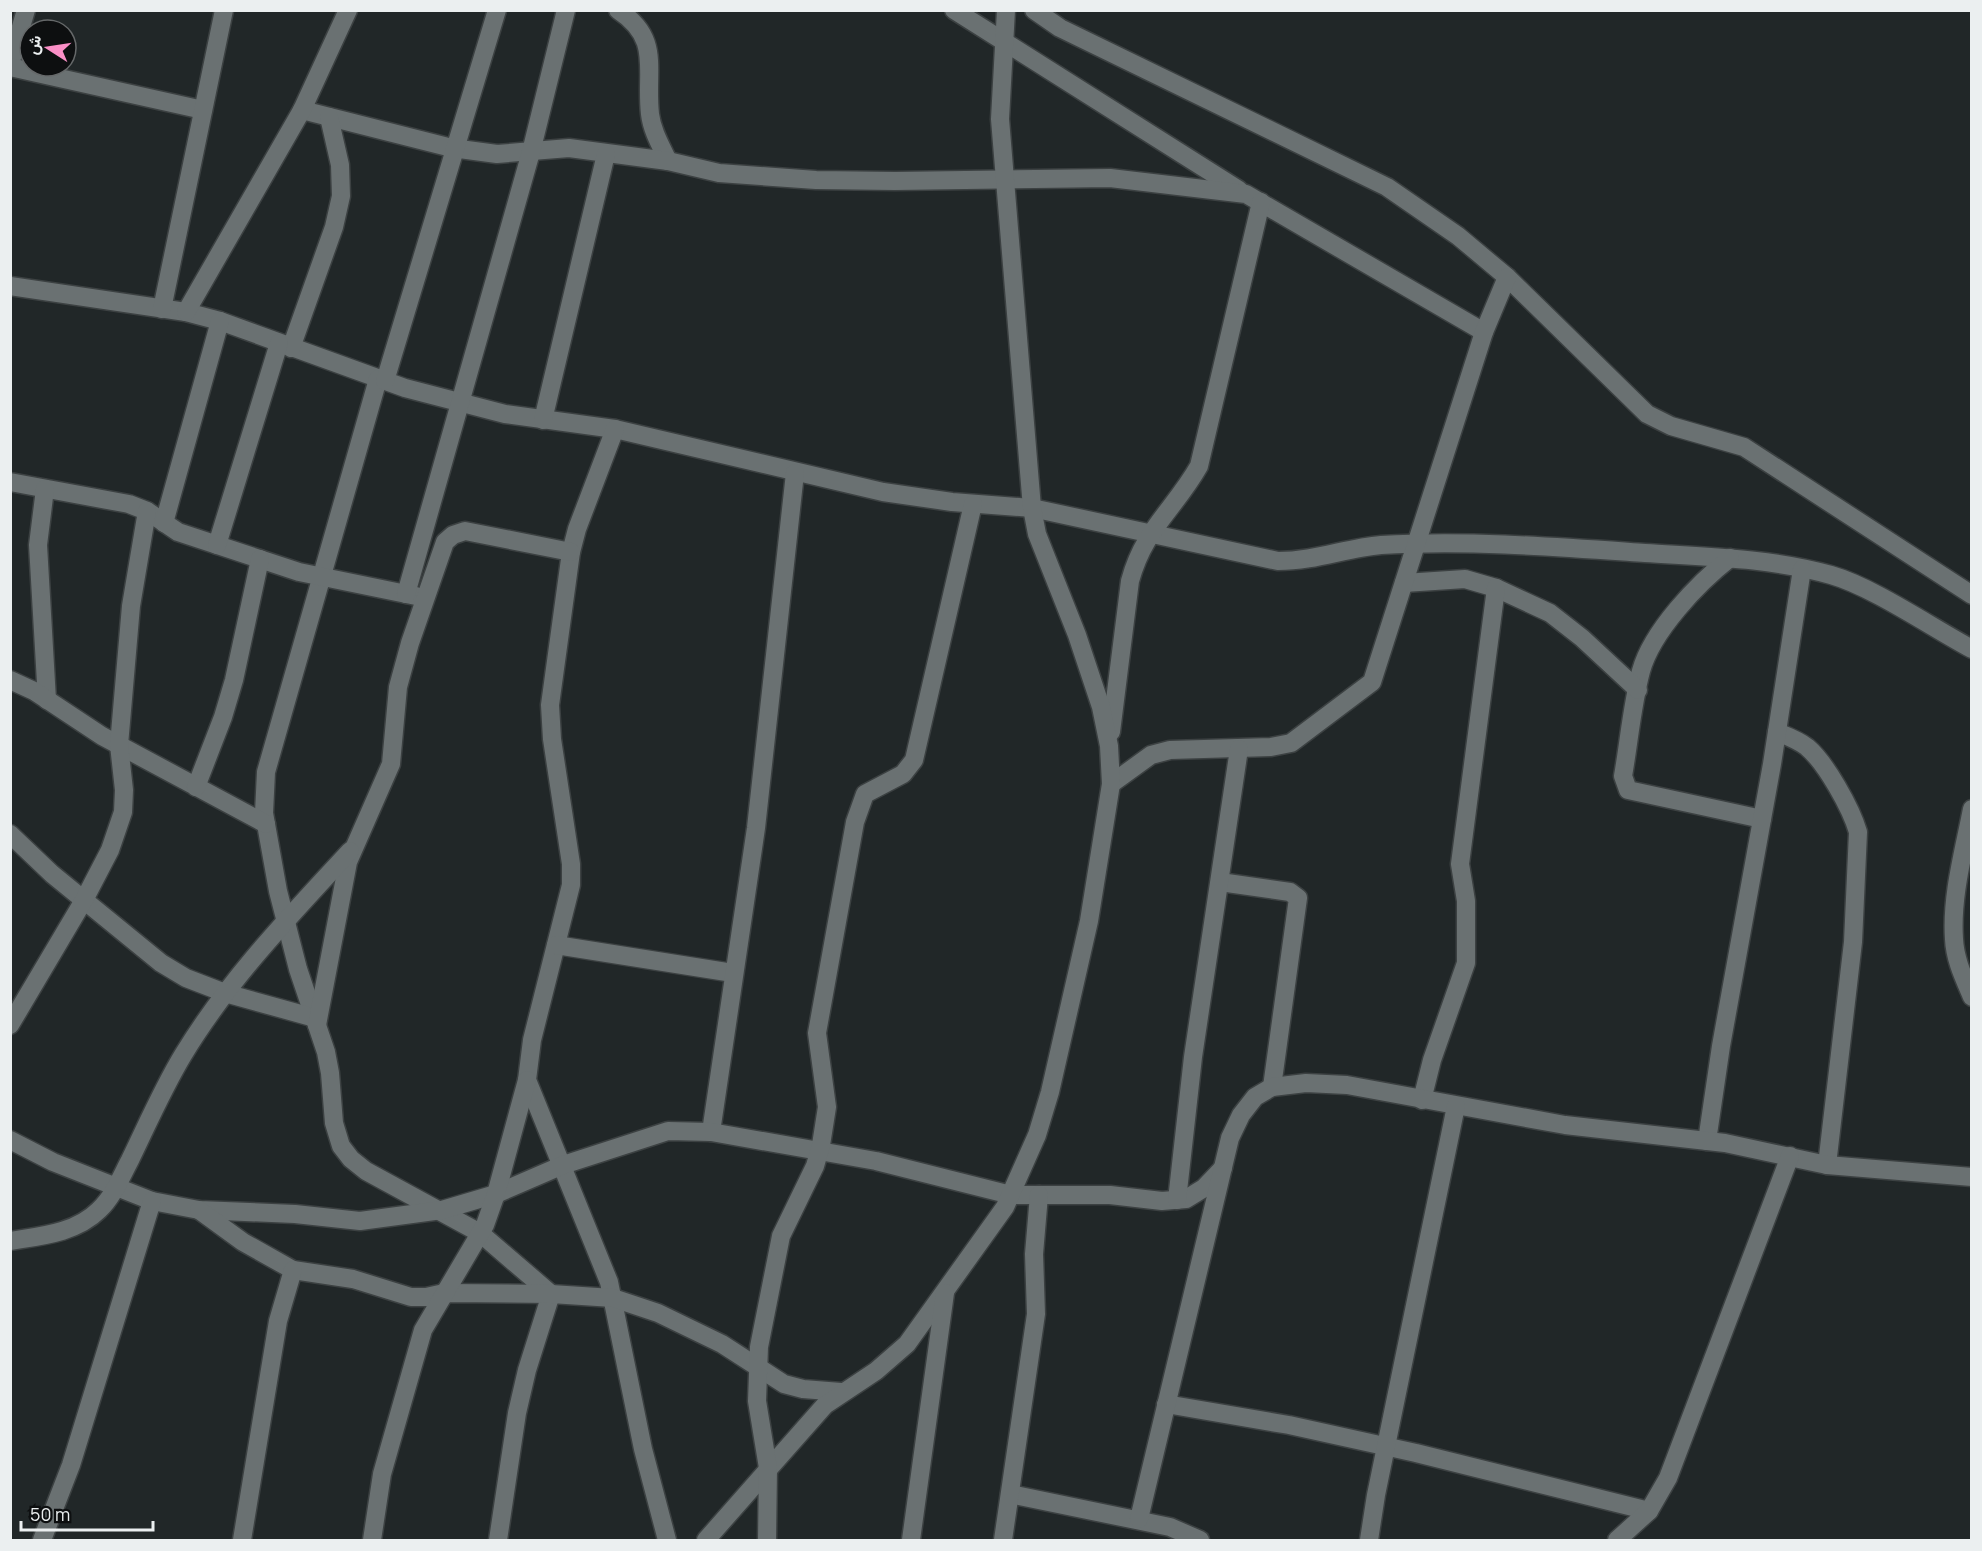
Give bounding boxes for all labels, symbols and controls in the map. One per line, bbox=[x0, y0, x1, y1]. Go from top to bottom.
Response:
north arrow bbox=[18, 18, 78, 78]
text: ش bbox=[21, 33, 46, 57]
scale bar bbox=[21, 1494, 153, 1532]
text: 50 m bbox=[30, 1502, 70, 1526]

